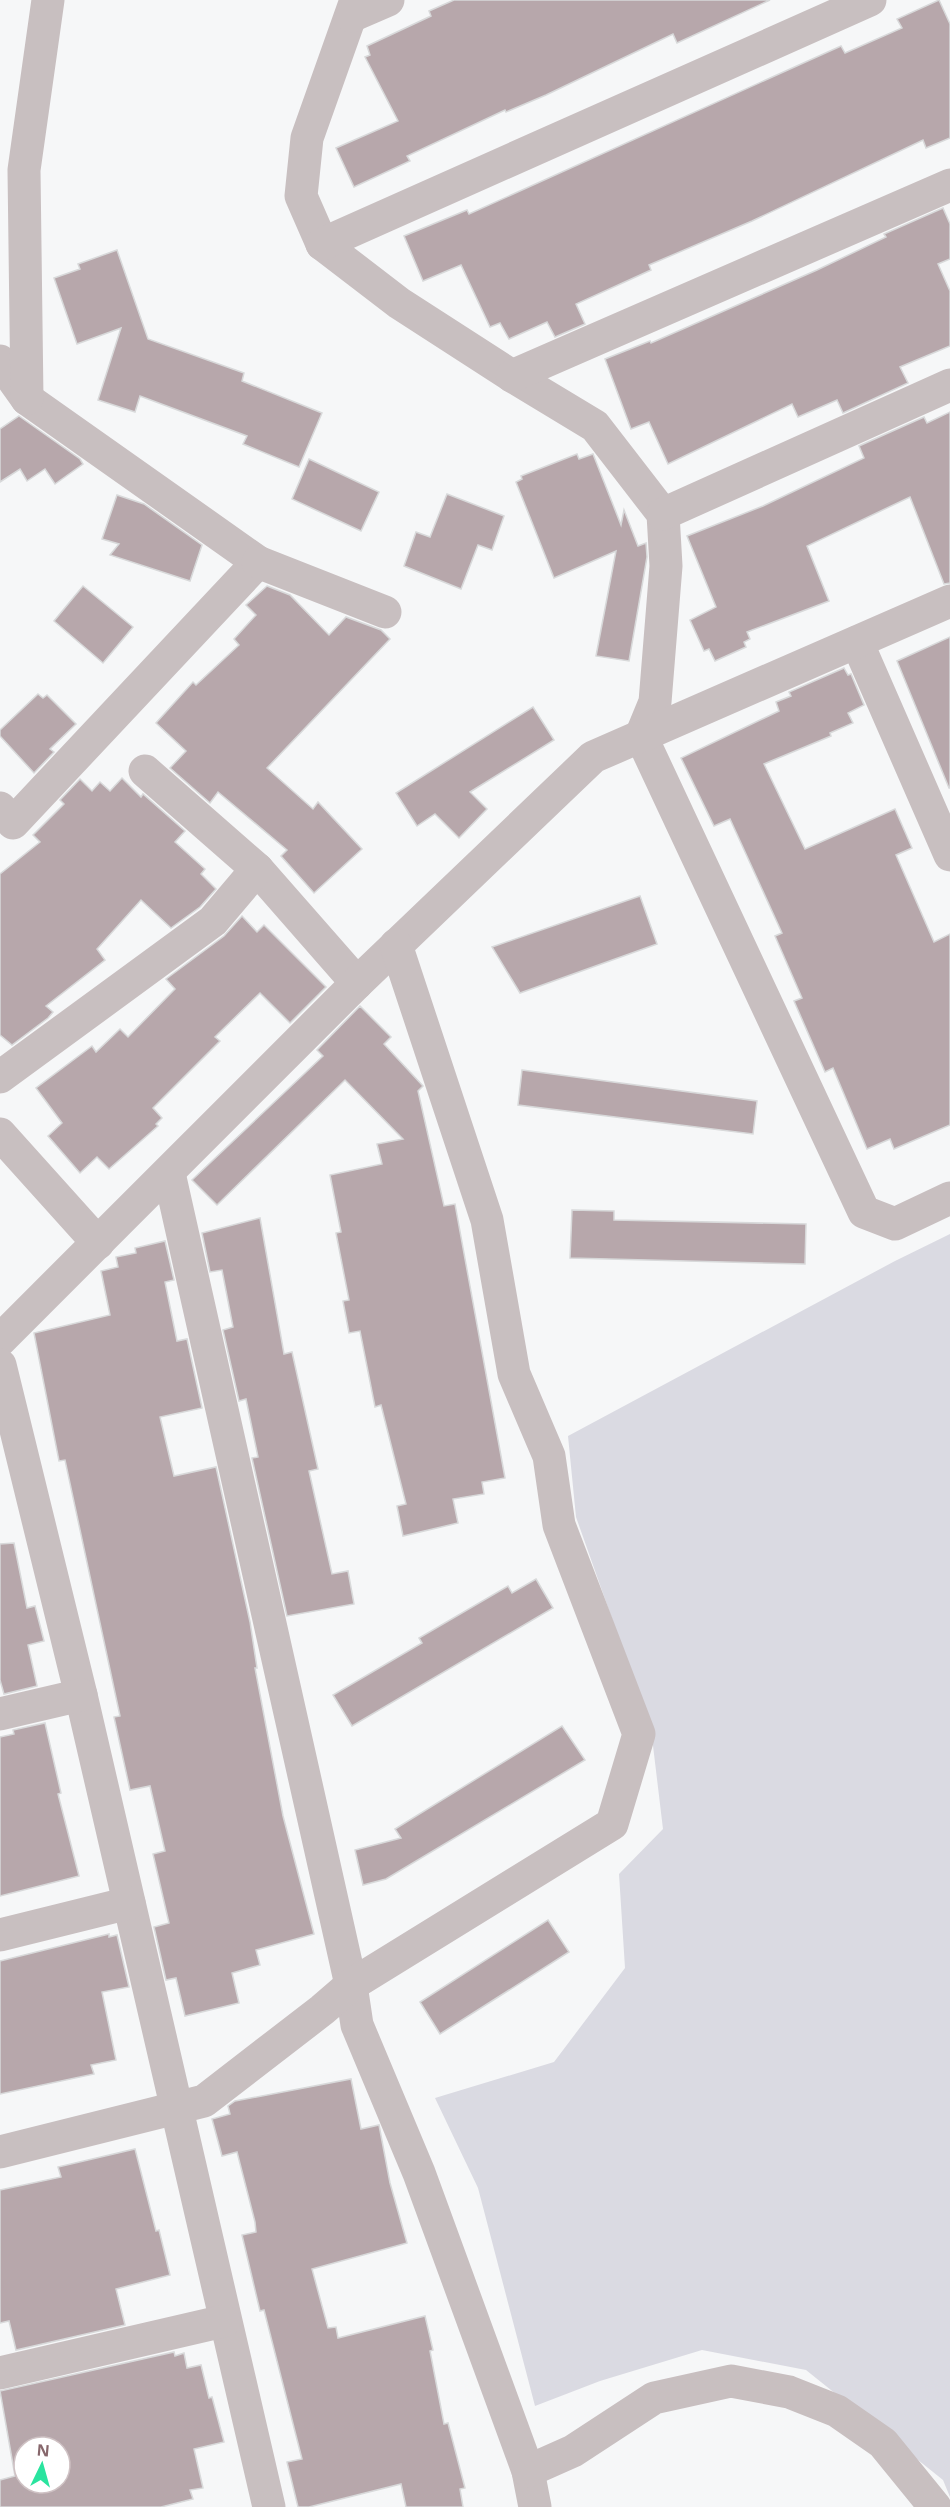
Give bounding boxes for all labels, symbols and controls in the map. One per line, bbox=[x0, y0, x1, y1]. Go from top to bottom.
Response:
north arrow bbox=[12, 2435, 72, 2495]
text: N bbox=[36, 2439, 51, 2462]

